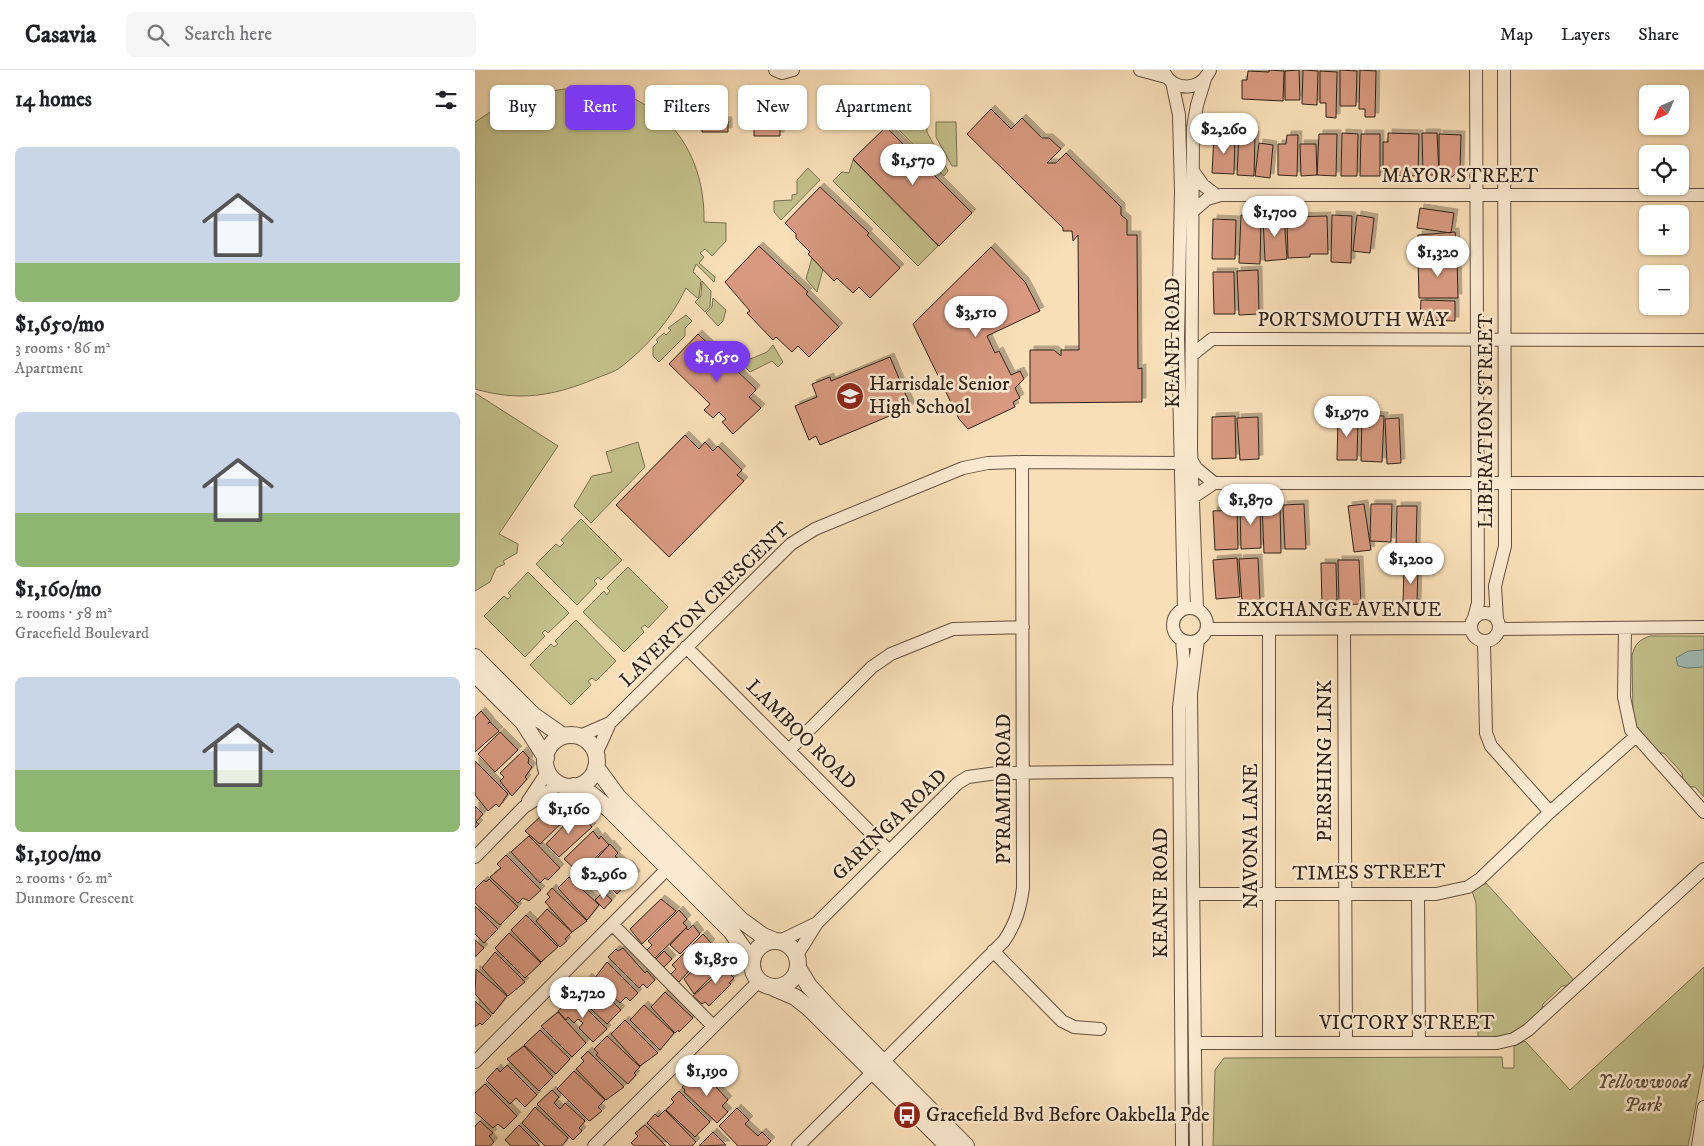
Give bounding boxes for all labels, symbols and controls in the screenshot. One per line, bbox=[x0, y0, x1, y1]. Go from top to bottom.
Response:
search box bbox=[126, 12, 476, 57]
text: Casavia bbox=[25, 20, 96, 50]
icon: search bbox=[144, 21, 172, 49]
text: Search here bbox=[184, 23, 272, 46]
text: Map bbox=[1500, 24, 1533, 46]
text: Layers bbox=[1561, 24, 1610, 46]
text: Share bbox=[1638, 24, 1679, 46]
chip: Buy bbox=[490, 85, 555, 130]
chip: Rent bbox=[565, 85, 635, 130]
chip: Filters bbox=[645, 85, 728, 130]
chip: New bbox=[738, 85, 807, 130]
chip: Apartment bbox=[817, 85, 930, 130]
north arrow bbox=[1639, 85, 1689, 135]
map controls bbox=[1639, 85, 1689, 315]
icon: filters bbox=[432, 86, 460, 114]
text: 14 homes bbox=[15, 87, 92, 113]
pin: $2,260 bbox=[1183, 112, 1265, 155]
text: $2,260 bbox=[1201, 119, 1247, 139]
pin: $1,570 bbox=[872, 144, 954, 186]
button: locate bbox=[1639, 145, 1689, 195]
text: $1,570 bbox=[891, 150, 935, 170]
street label: MAYOR STREET bbox=[1382, 164, 1538, 189]
icon: home bbox=[193, 180, 283, 270]
pin: $1,700 bbox=[1234, 196, 1316, 238]
text: $1,700 bbox=[1253, 202, 1297, 222]
button: + bbox=[1639, 205, 1689, 255]
pin: $1,320 bbox=[1397, 236, 1479, 278]
text: $1,320 bbox=[1417, 242, 1459, 262]
button: − bbox=[1639, 265, 1689, 315]
street label: KEANE ROAD bbox=[1161, 278, 1186, 408]
pin: $3,510 bbox=[935, 296, 1017, 338]
text: $3,510 bbox=[955, 302, 997, 322]
street label: PORTSMOUTH WAY bbox=[1257, 308, 1449, 333]
text: $1,650/mo bbox=[15, 312, 104, 338]
street label: LIBERATION STREET bbox=[1474, 313, 1499, 529]
text: 3 rooms · 86 m² bbox=[15, 338, 110, 358]
pin: $1,650 bbox=[676, 340, 758, 383]
text: $1,650 bbox=[695, 347, 739, 367]
text: Apartment bbox=[15, 358, 83, 378]
place label: Harrisdale Senior High School bbox=[869, 372, 1010, 420]
school or university icon: Harrisdale Senior High School bbox=[835, 381, 865, 411]
pin: $1,970 bbox=[1306, 396, 1388, 438]
text: $1,970 bbox=[1325, 402, 1369, 422]
icon: home bbox=[193, 445, 283, 535]
pin: $1,870 bbox=[1210, 484, 1292, 526]
text: $1,870 bbox=[1229, 490, 1273, 510]
street label: LAVERTON CRESCENT bbox=[615, 517, 795, 693]
pin: $1,200 bbox=[1370, 542, 1452, 585]
text: $1,200 bbox=[1389, 549, 1433, 569]
text: $1,160/mo bbox=[15, 577, 101, 603]
street label: EXCHANGE AVENUE bbox=[1237, 598, 1441, 623]
text: 2 rooms · 58 m² bbox=[15, 603, 112, 623]
text: Gracefield Boulevard bbox=[15, 623, 149, 643]
street label: LAMBOO ROAD bbox=[741, 675, 861, 795]
street label: PERSHING LINK bbox=[1313, 680, 1338, 842]
icon: home bbox=[193, 710, 283, 800]
street label: PYRAMID ROAD bbox=[992, 713, 1017, 864]
street label: NAVONA LANE bbox=[1239, 763, 1264, 909]
street label: GARINGA ROAD bbox=[827, 764, 953, 886]
pin: $1,160 bbox=[528, 792, 610, 835]
text: $1,160 bbox=[548, 799, 590, 819]
street label: KEANE ROAD bbox=[1149, 828, 1174, 958]
text: $1,190/mo bbox=[15, 842, 101, 868]
pin: $2,960 bbox=[563, 858, 645, 900]
street label: TIMES STREET bbox=[1292, 859, 1446, 887]
text: $2,960 bbox=[581, 864, 627, 884]
text: 2 rooms · 62 m² bbox=[15, 868, 112, 888]
text: Dunmore Crescent bbox=[15, 888, 134, 908]
pin: $1,850 bbox=[675, 942, 757, 985]
text: $1,850 bbox=[694, 949, 738, 969]
pin: $2,720 bbox=[542, 976, 624, 1019]
text: $2,720 bbox=[561, 983, 605, 1003]
street label: VICTORY STREET bbox=[1318, 1011, 1495, 1036]
pin: $1,190 bbox=[666, 1054, 748, 1097]
text: $1,190 bbox=[686, 1061, 728, 1081]
park label: Yellowwood Park bbox=[1597, 1070, 1692, 1118]
bus stop icon: Gracefield Bvd Before Oakbella Pde bbox=[892, 1100, 922, 1130]
place label: Gracefield Bvd Before Oakbella Pde bbox=[926, 1103, 1210, 1128]

